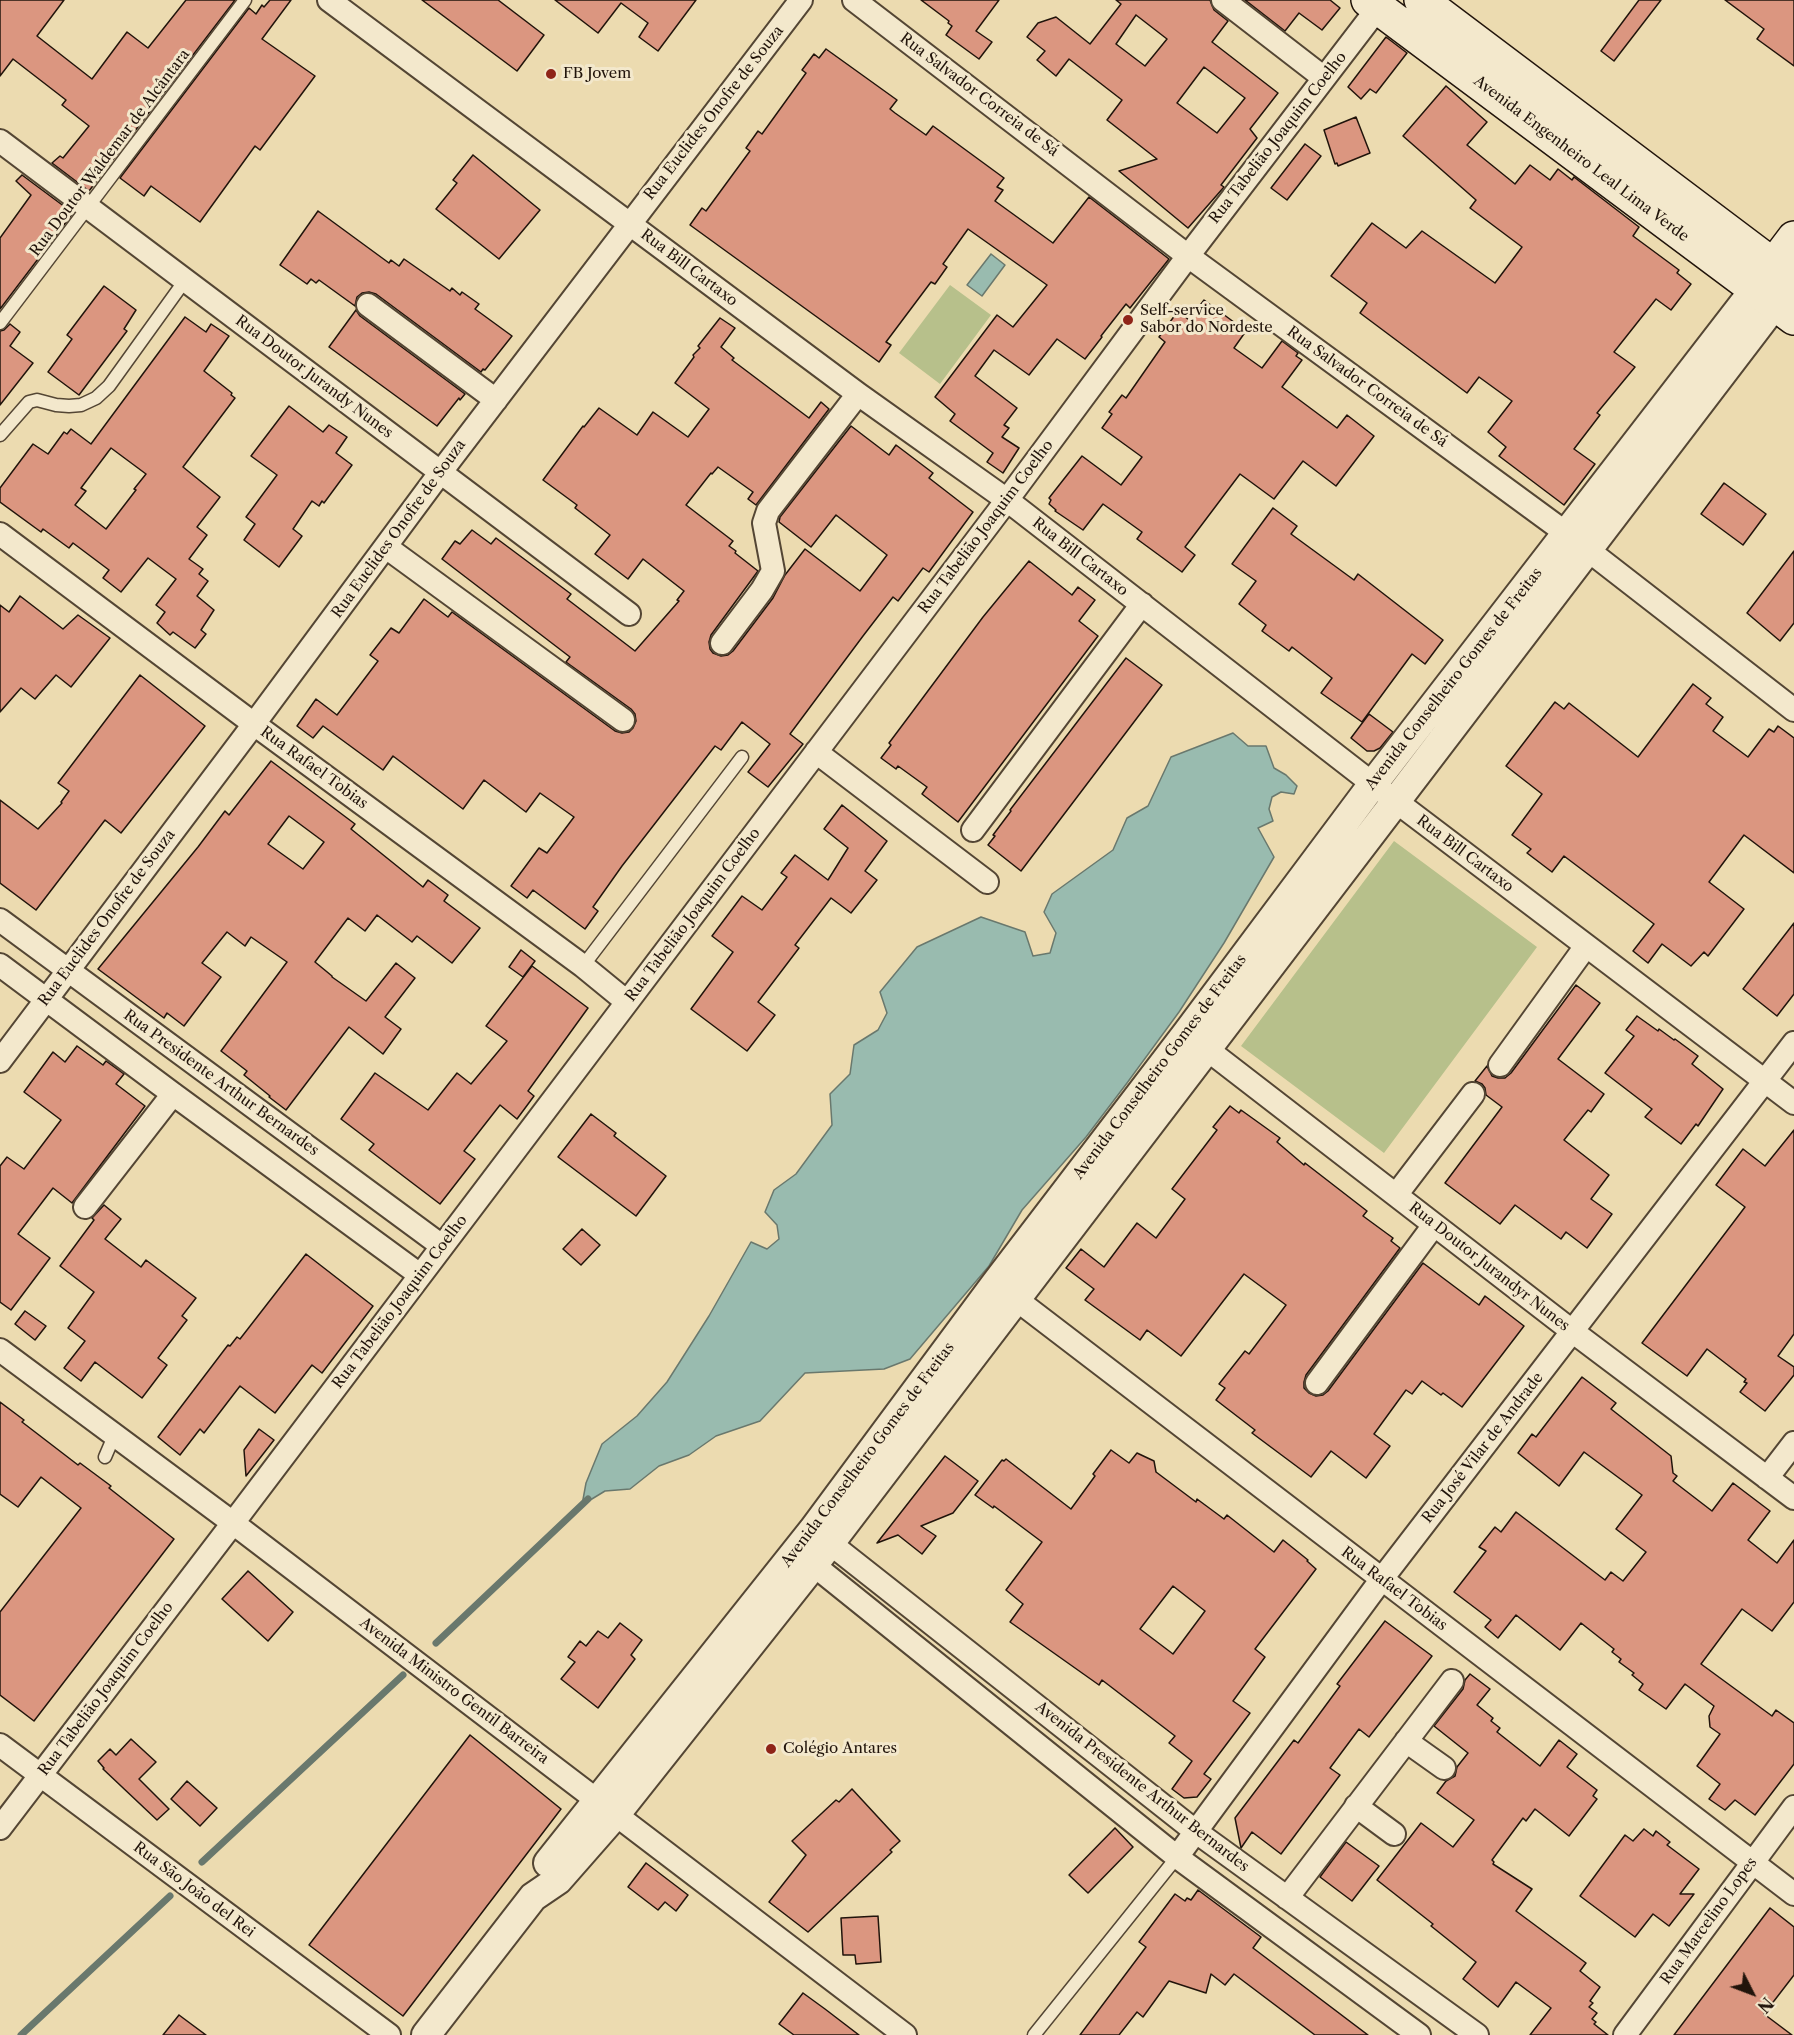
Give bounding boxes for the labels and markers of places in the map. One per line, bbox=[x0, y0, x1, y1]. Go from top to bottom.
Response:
place label: FB Jovem bbox=[563, 65, 631, 83]
marker: FB Jovem bbox=[544, 67, 558, 81]
place label: Self-service Sabor do Nordeste bbox=[1140, 302, 1273, 337]
marker: Self-service Sabor do Nordeste bbox=[1121, 313, 1135, 327]
place label: Colégio Antares bbox=[783, 1740, 897, 1758]
marker: Colégio Antares bbox=[764, 1742, 778, 1756]

